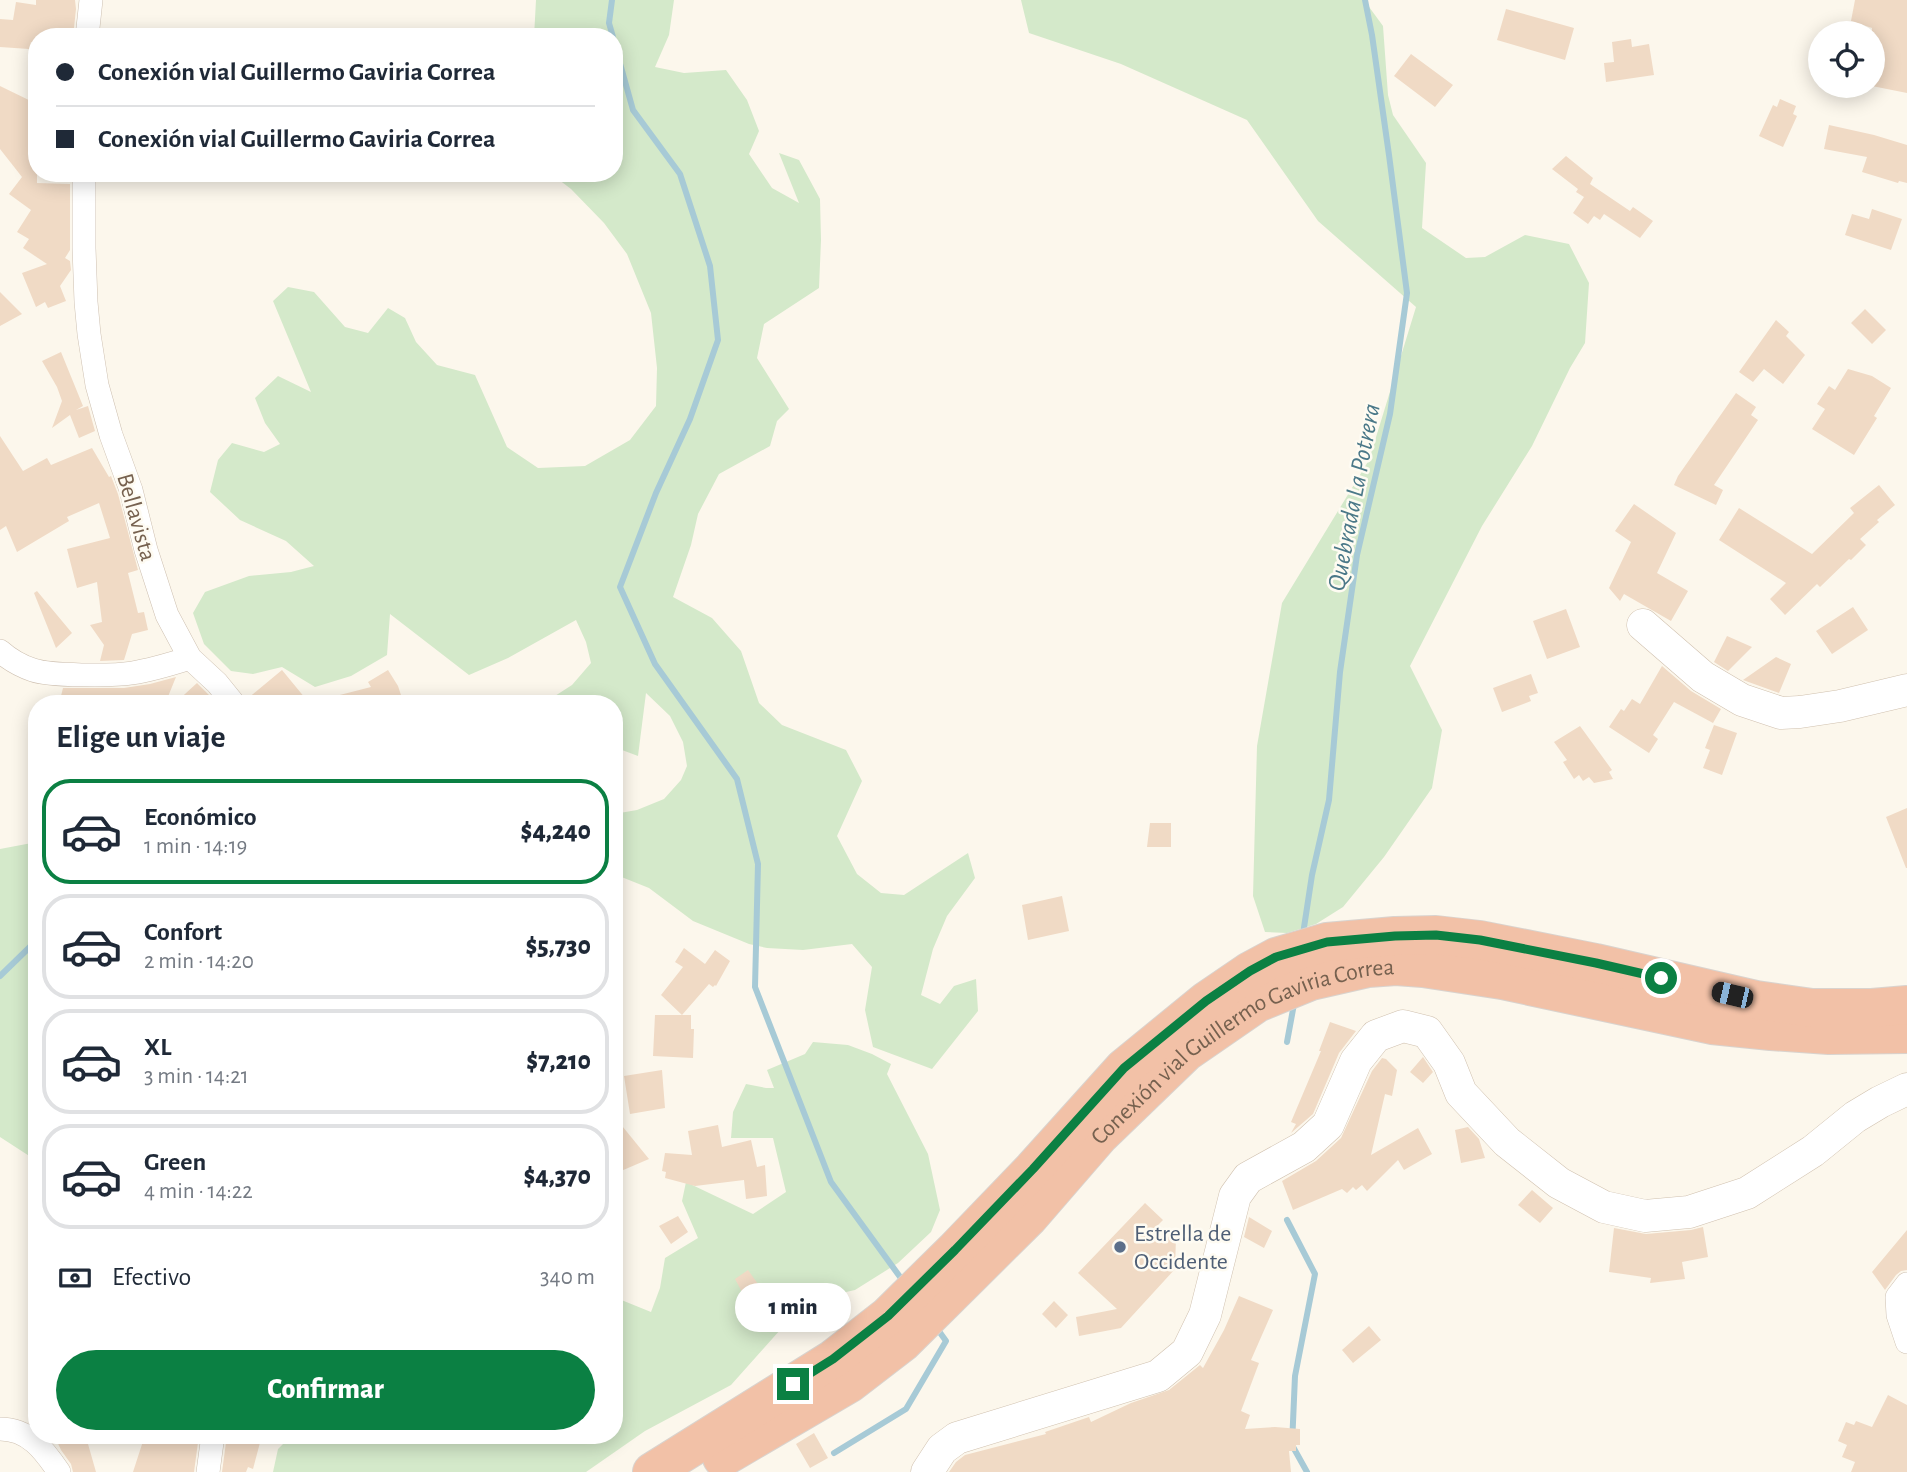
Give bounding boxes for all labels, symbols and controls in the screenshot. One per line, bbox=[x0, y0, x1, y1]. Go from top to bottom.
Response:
map controls bbox=[1808, 21, 1885, 98]
button: locate bbox=[1808, 21, 1885, 98]
text: Conexión vial Guillermo Gaviria Correa bbox=[98, 59, 496, 85]
text: Conexión vial Guillermo Gaviria Correa bbox=[98, 126, 496, 152]
water label: Quebrada La Potrera bbox=[1323, 401, 1385, 593]
street label: Bellavista bbox=[112, 471, 160, 564]
text: Elige un viaje bbox=[56, 721, 226, 753]
icon: car bbox=[60, 800, 123, 863]
text: Económico bbox=[144, 804, 257, 830]
text: $4,240 bbox=[521, 818, 591, 844]
text: 1 min · 14:19 bbox=[144, 835, 247, 858]
icon: car bbox=[60, 915, 123, 978]
text: Confort bbox=[144, 919, 222, 945]
text: $5,730 bbox=[525, 933, 591, 959]
text: 2 min · 14:20 bbox=[144, 950, 254, 973]
street label: Conexión vial Guillermo Gaviria Correa bbox=[1087, 955, 1395, 1149]
route start bbox=[1645, 962, 1677, 994]
car bbox=[1710, 980, 1755, 1010]
icon: car bbox=[60, 1030, 123, 1093]
text: XL bbox=[144, 1034, 171, 1060]
text: $7,210 bbox=[526, 1048, 591, 1074]
text: 3 min · 14:21 bbox=[144, 1065, 249, 1088]
icon: car bbox=[60, 1145, 123, 1208]
text: Green bbox=[144, 1149, 206, 1175]
text: $4,370 bbox=[523, 1163, 591, 1189]
text: 4 min · 14:22 bbox=[144, 1180, 253, 1203]
place label: Estrella de Occidente bbox=[1134, 1222, 1231, 1274]
marker: Estrella de Occidente bbox=[1112, 1239, 1128, 1255]
icon: cash bbox=[56, 1259, 94, 1297]
text: Efectivo bbox=[112, 1264, 191, 1290]
text: 340 m bbox=[540, 1266, 595, 1289]
callout: 1 min bbox=[735, 1282, 851, 1332]
text: 1 min bbox=[769, 1296, 817, 1319]
button: Confirmar bbox=[56, 1350, 595, 1430]
route end bbox=[777, 1368, 809, 1400]

